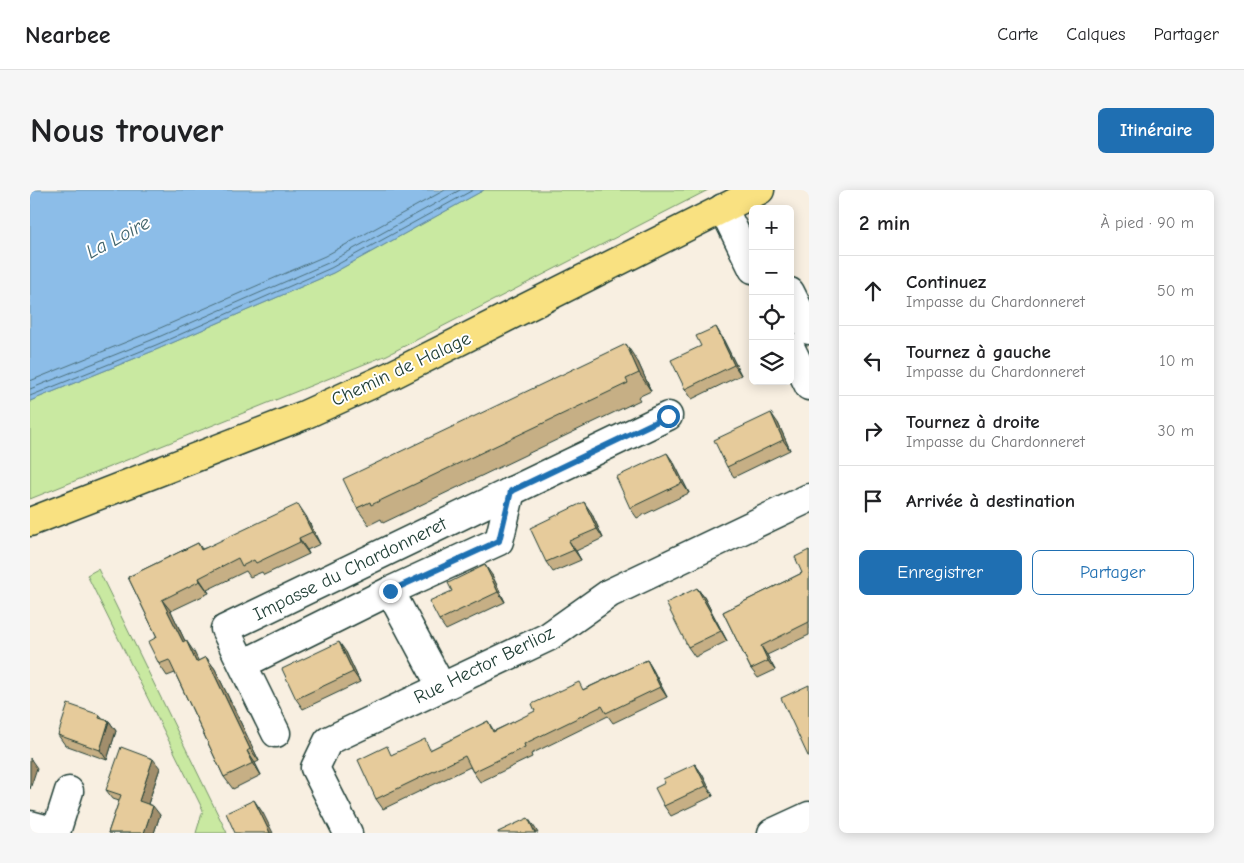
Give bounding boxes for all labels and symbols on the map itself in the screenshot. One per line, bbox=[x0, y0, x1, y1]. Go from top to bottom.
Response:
water label: La Loire bbox=[82, 211, 154, 263]
street label: Chemin de Halage bbox=[328, 327, 474, 411]
route start bbox=[657, 405, 680, 428]
street label: Impasse du Chardonneret bbox=[250, 512, 451, 625]
route end bbox=[379, 580, 402, 603]
street label: Rue Hector Berlioz bbox=[410, 622, 558, 708]

